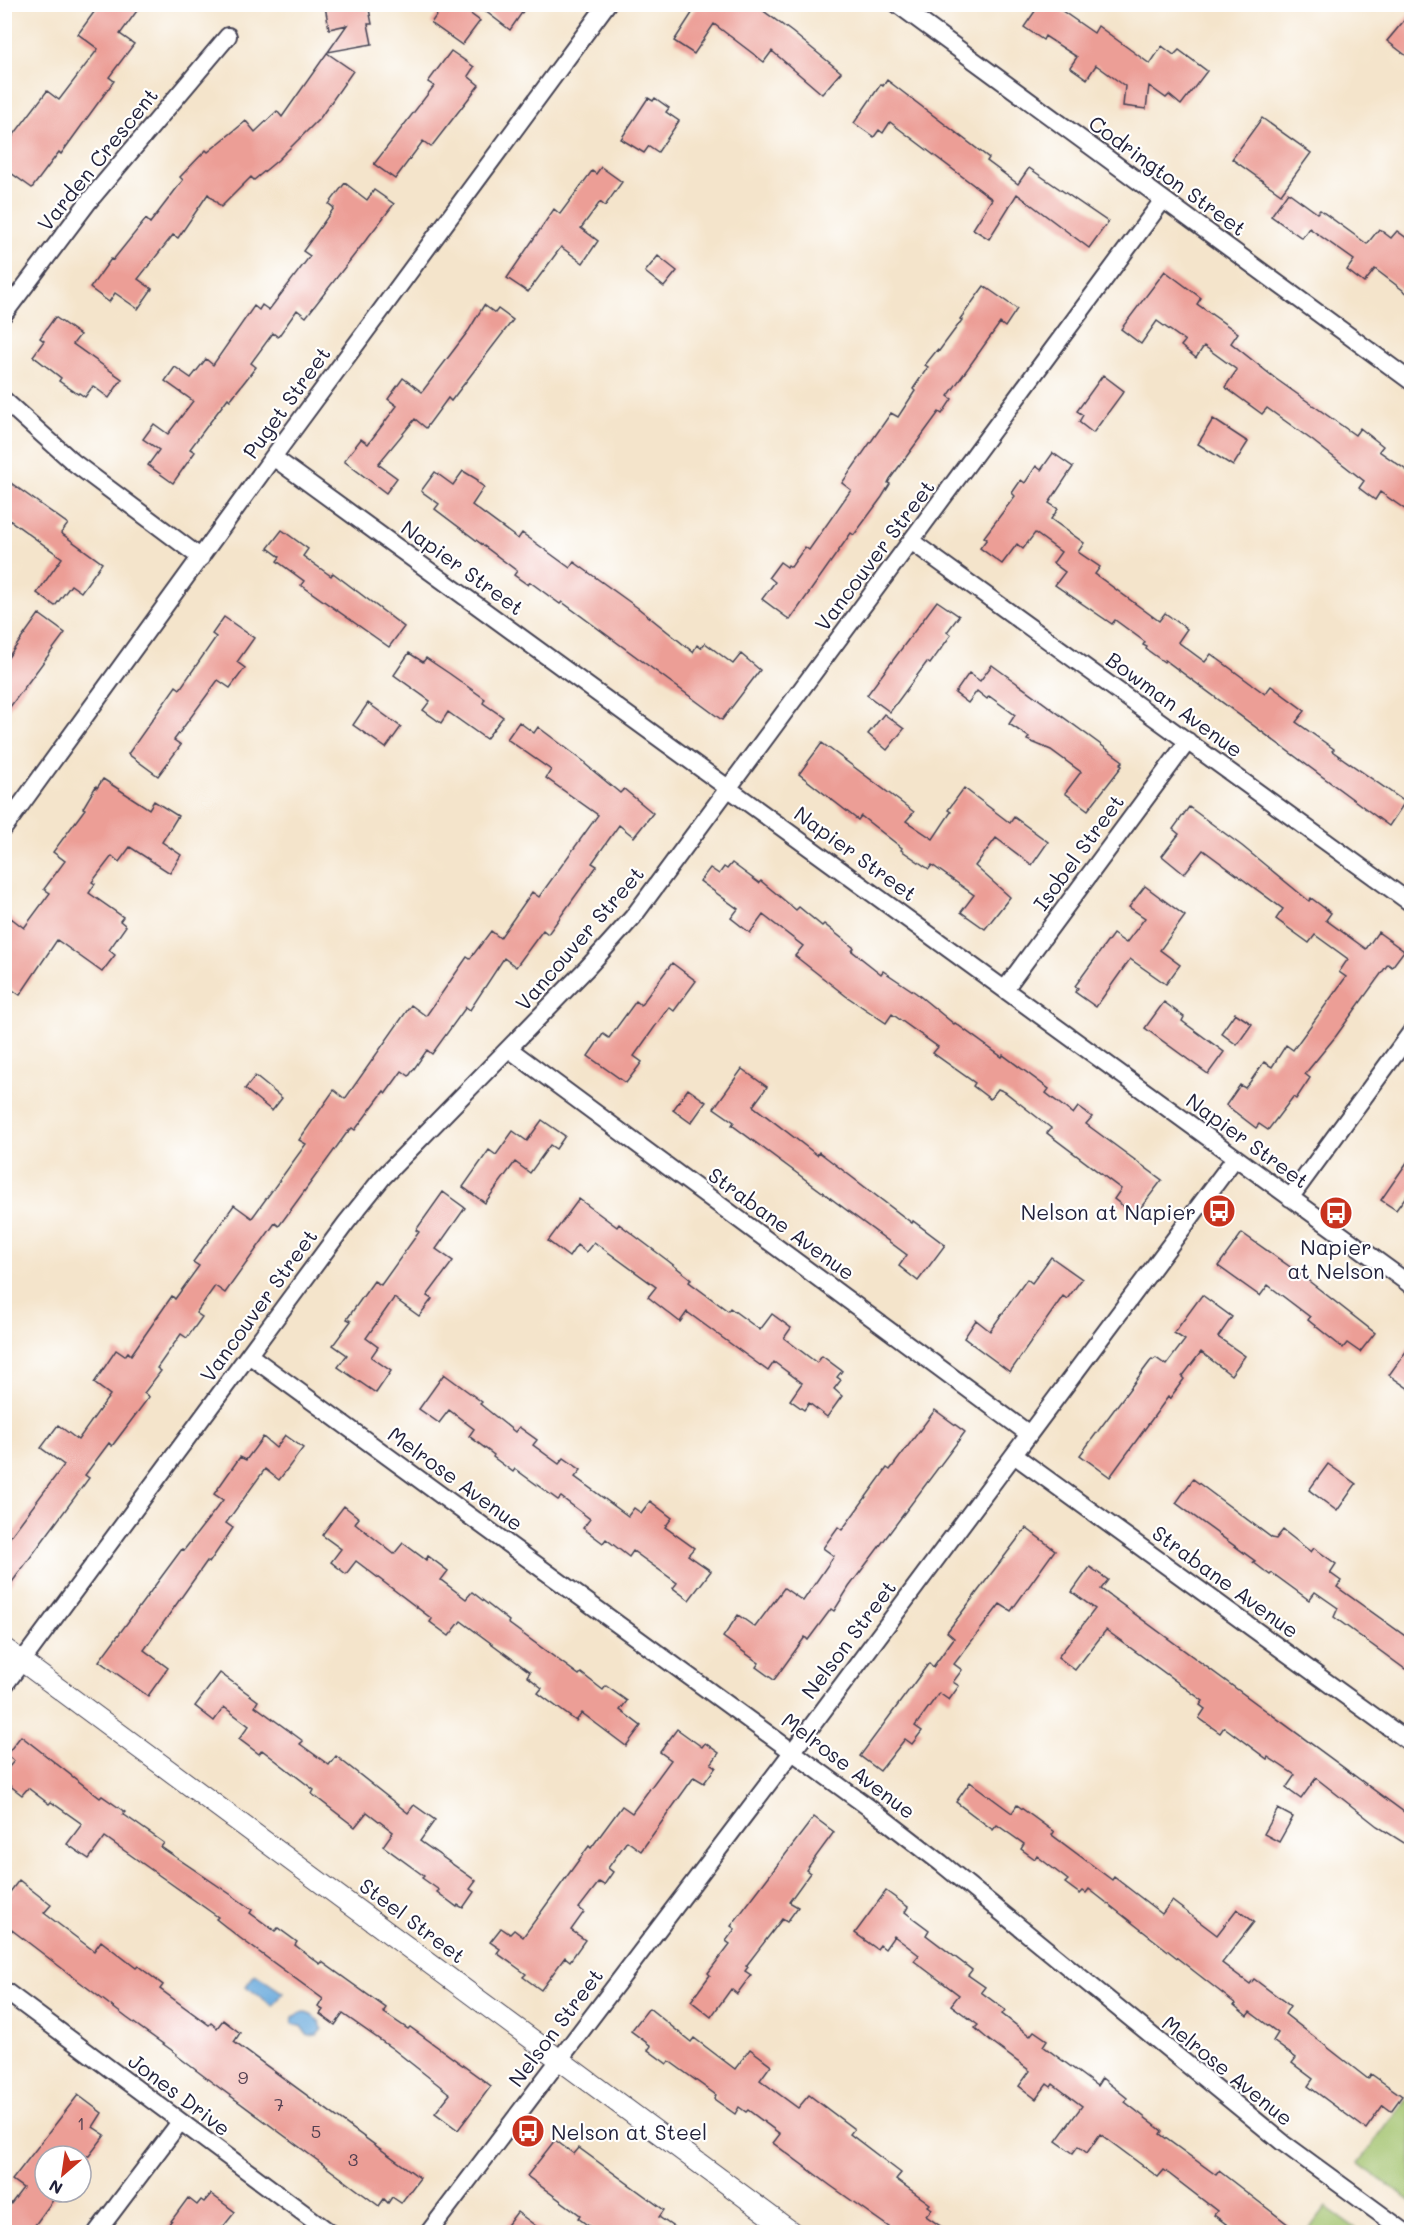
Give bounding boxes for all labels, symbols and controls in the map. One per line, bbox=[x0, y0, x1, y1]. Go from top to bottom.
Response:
street label: Varden Crescent bbox=[31, 82, 163, 236]
street label: Codrington Street bbox=[1084, 109, 1252, 241]
street label: Puget Street bbox=[236, 341, 336, 463]
street label: Vancouver Street bbox=[808, 474, 940, 636]
street label: Napier Street bbox=[396, 513, 530, 621]
street label: Bowman Avenue bbox=[1101, 645, 1249, 763]
street label: Isobel Street bbox=[1027, 789, 1129, 915]
street label: Napier Street bbox=[789, 799, 923, 907]
street label: Vancouver Street bbox=[509, 860, 649, 1016]
street label: Napier Street bbox=[1181, 1086, 1315, 1194]
street label: Strabane Avenue bbox=[703, 1161, 861, 1285]
bus stop icon: Nelson at Napier bbox=[1201, 1193, 1237, 1229]
bus stop icon: Napier at Nelson bbox=[1318, 1195, 1354, 1231]
place label: Nelson at Napier bbox=[1021, 1198, 1196, 1225]
street label: Vancouver Street bbox=[193, 1223, 323, 1387]
place label: Napier at Nelson bbox=[1287, 1233, 1385, 1284]
street label: Melrose Avenue bbox=[383, 1420, 529, 1536]
street label: Strabane Avenue bbox=[1147, 1519, 1305, 1643]
street label: Nelson Street bbox=[795, 1574, 901, 1704]
street label: Melrose Avenue bbox=[777, 1706, 921, 1824]
street label: Steel Street bbox=[355, 1871, 471, 1969]
street label: Nelson Street bbox=[502, 1962, 608, 2092]
street label: Melrose Avenue bbox=[1157, 2009, 1299, 2131]
street label: Jones Drive bbox=[124, 2047, 236, 2141]
house number: 9 bbox=[238, 2065, 249, 2089]
house number: 7 bbox=[274, 2092, 284, 2116]
house number: 1 bbox=[77, 2111, 85, 2135]
bus stop icon: Nelson at Steel bbox=[510, 2113, 546, 2149]
place label: Nelson at Steel bbox=[551, 2118, 707, 2145]
house number: 5 bbox=[311, 2119, 321, 2143]
north arrow bbox=[33, 2144, 93, 2204]
house number: 3 bbox=[348, 2147, 358, 2171]
text: N bbox=[45, 2175, 66, 2200]

